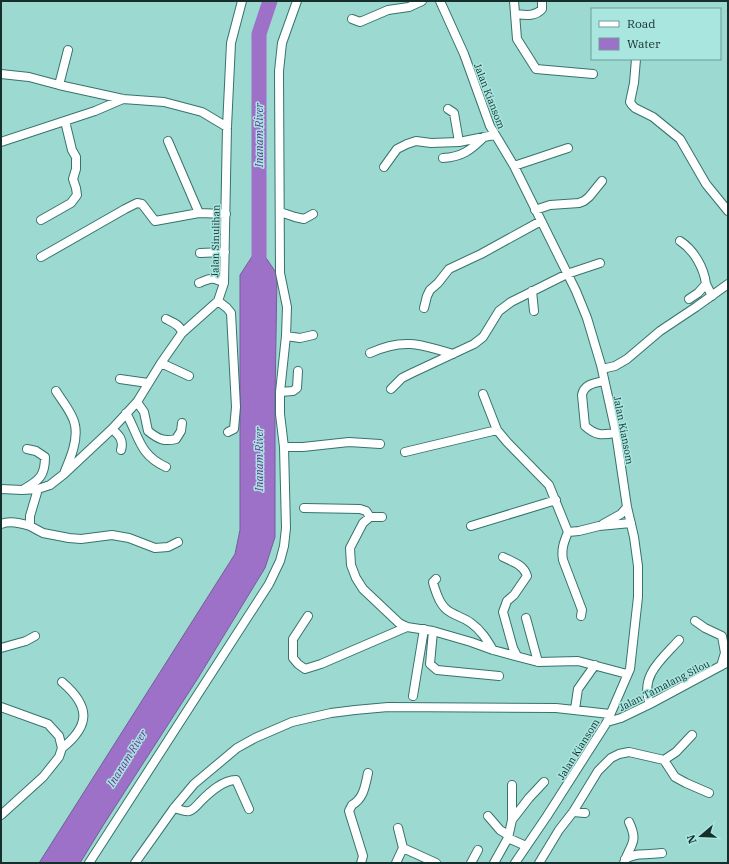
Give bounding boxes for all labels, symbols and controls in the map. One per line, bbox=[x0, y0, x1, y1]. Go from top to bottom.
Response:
legend bbox=[591, 8, 721, 60]
text: Road bbox=[627, 16, 656, 31]
text: Water bbox=[627, 36, 661, 51]
street label: Jalan Kiansom bbox=[471, 62, 508, 131]
water label: Inanam River bbox=[252, 102, 266, 168]
street label: Jalan Sinulihan bbox=[208, 204, 223, 278]
street label: Jalan Kiansom bbox=[611, 395, 637, 466]
water label: Inanam River bbox=[252, 426, 266, 492]
street label: Jalan Tamalang Silou bbox=[617, 657, 712, 714]
street label: Jalan Kiansom bbox=[555, 716, 603, 782]
water label: Inanam River bbox=[103, 726, 151, 790]
north arrow bbox=[681, 816, 721, 856]
text: N bbox=[683, 833, 700, 846]

